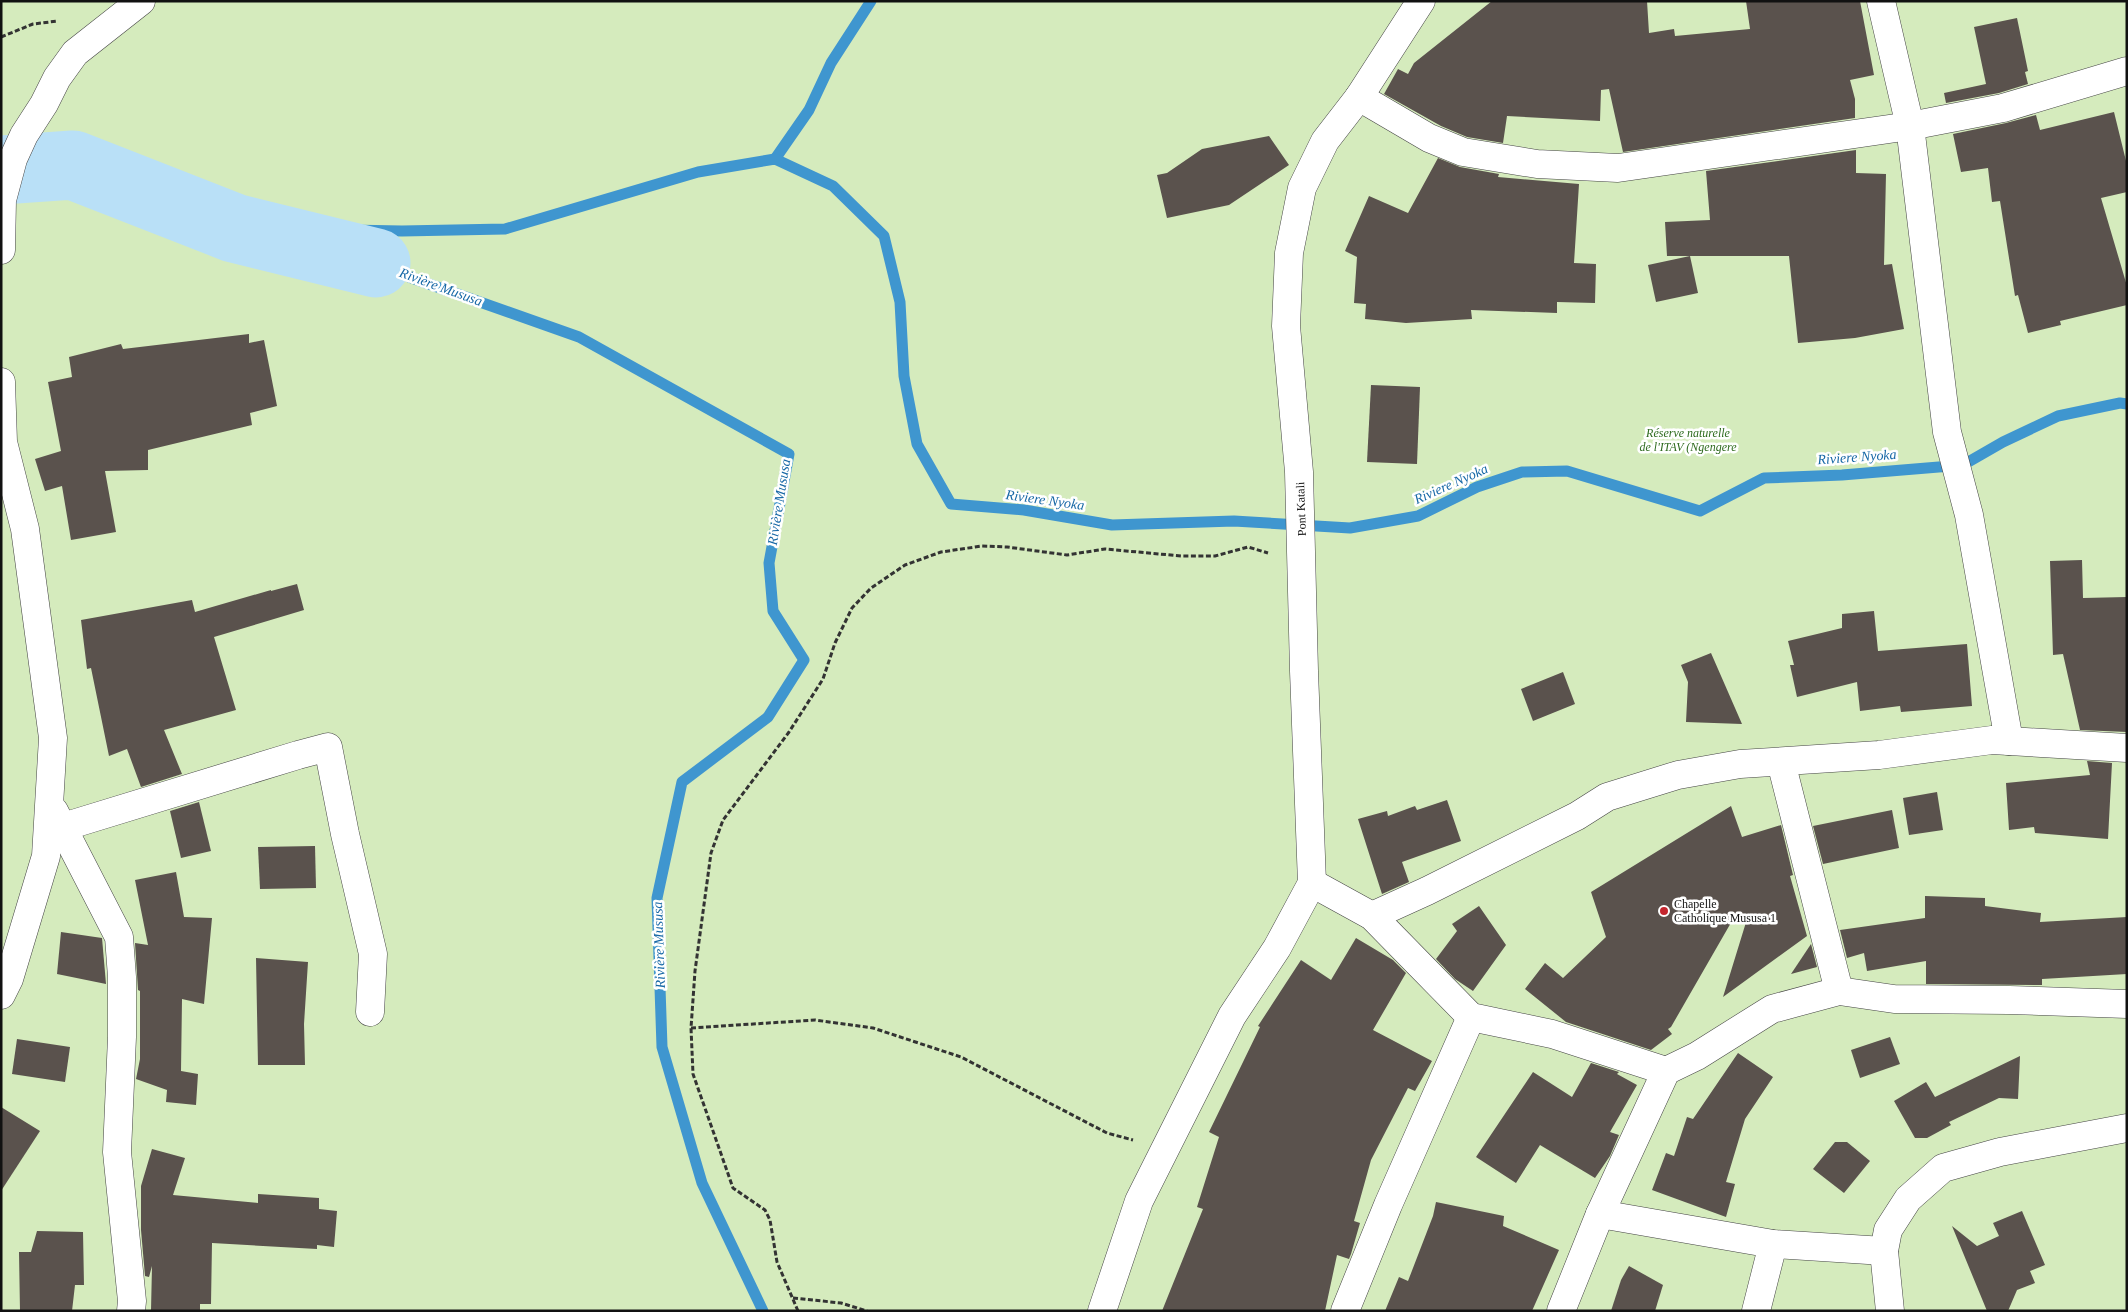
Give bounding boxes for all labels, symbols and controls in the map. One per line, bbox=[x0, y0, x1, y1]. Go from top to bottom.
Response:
water label: Rivière Mususa bbox=[397, 265, 484, 309]
park label: Réserve naturelle de l'ITAV (Ngengere bbox=[1639, 426, 1737, 454]
water label: Riviere Nyoka bbox=[1816, 447, 1897, 467]
water label: Rivière Mususa bbox=[765, 458, 793, 547]
water label: Riviere Nyoka bbox=[1411, 461, 1490, 507]
street label: Pont Katali bbox=[1293, 481, 1309, 536]
water label: Riviere Nyoka bbox=[1004, 487, 1085, 513]
place label: Chapelle Catholique Mususa 1 bbox=[1674, 897, 1776, 925]
water label: Rivière Mususa bbox=[650, 901, 668, 990]
marker: Chapelle Catholique Mususa 1 bbox=[1658, 905, 1670, 917]

